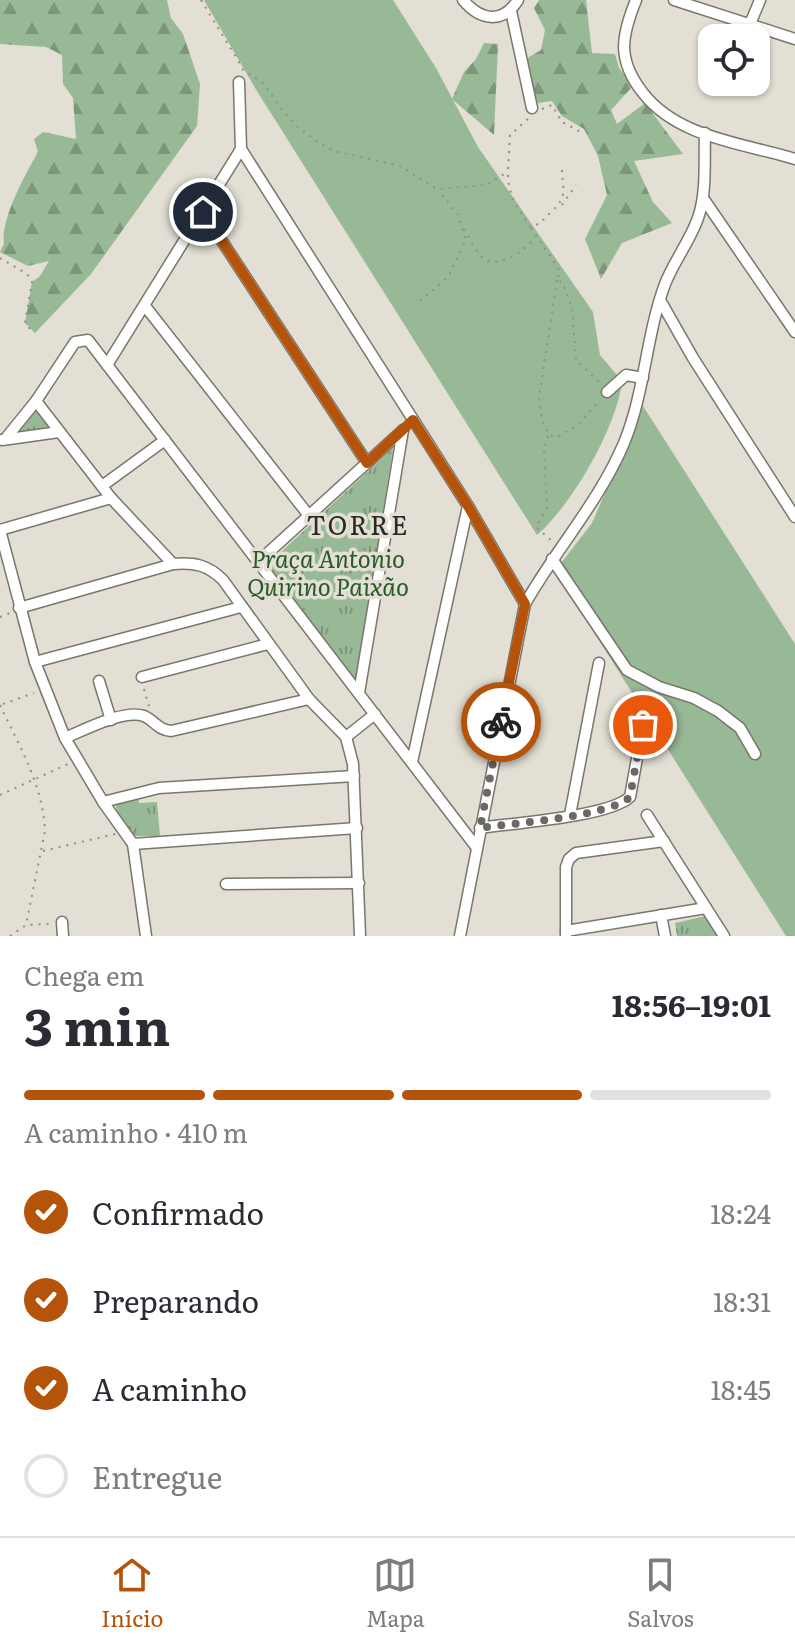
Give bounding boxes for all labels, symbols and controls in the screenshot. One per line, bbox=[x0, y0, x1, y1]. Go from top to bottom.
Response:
map controls bbox=[698, 24, 770, 96]
button: locate bbox=[698, 24, 770, 96]
pin bbox=[169, 178, 237, 246]
icon: home bbox=[181, 190, 225, 234]
district label: TORRE bbox=[307, 504, 409, 543]
park label: Praça Antonio Quirino Paixão bbox=[247, 540, 409, 603]
courier bbox=[461, 682, 541, 762]
pin bbox=[609, 691, 677, 759]
icon: bike bbox=[479, 700, 523, 744]
icon: bag bbox=[621, 703, 665, 747]
text: Chega em bbox=[24, 955, 144, 994]
text: 18:56–19:01 bbox=[612, 982, 771, 1026]
text: 3 min bbox=[24, 985, 170, 1062]
text: A caminho · 410 m bbox=[24, 1112, 248, 1151]
icon: check bbox=[24, 1190, 68, 1234]
text: Confirmado bbox=[92, 1190, 264, 1234]
text: 18:24 bbox=[710, 1193, 771, 1232]
icon: check bbox=[24, 1278, 68, 1322]
text: Preparando bbox=[92, 1278, 259, 1322]
text: 18:31 bbox=[713, 1281, 771, 1320]
icon: check bbox=[24, 1366, 68, 1410]
text: A caminho bbox=[92, 1366, 247, 1410]
text: 18:45 bbox=[710, 1369, 771, 1408]
text: Entregue bbox=[92, 1454, 222, 1498]
tab: Início bbox=[101, 1553, 163, 1634]
tab: Mapa bbox=[366, 1553, 425, 1634]
tab: Salvos bbox=[627, 1553, 694, 1634]

